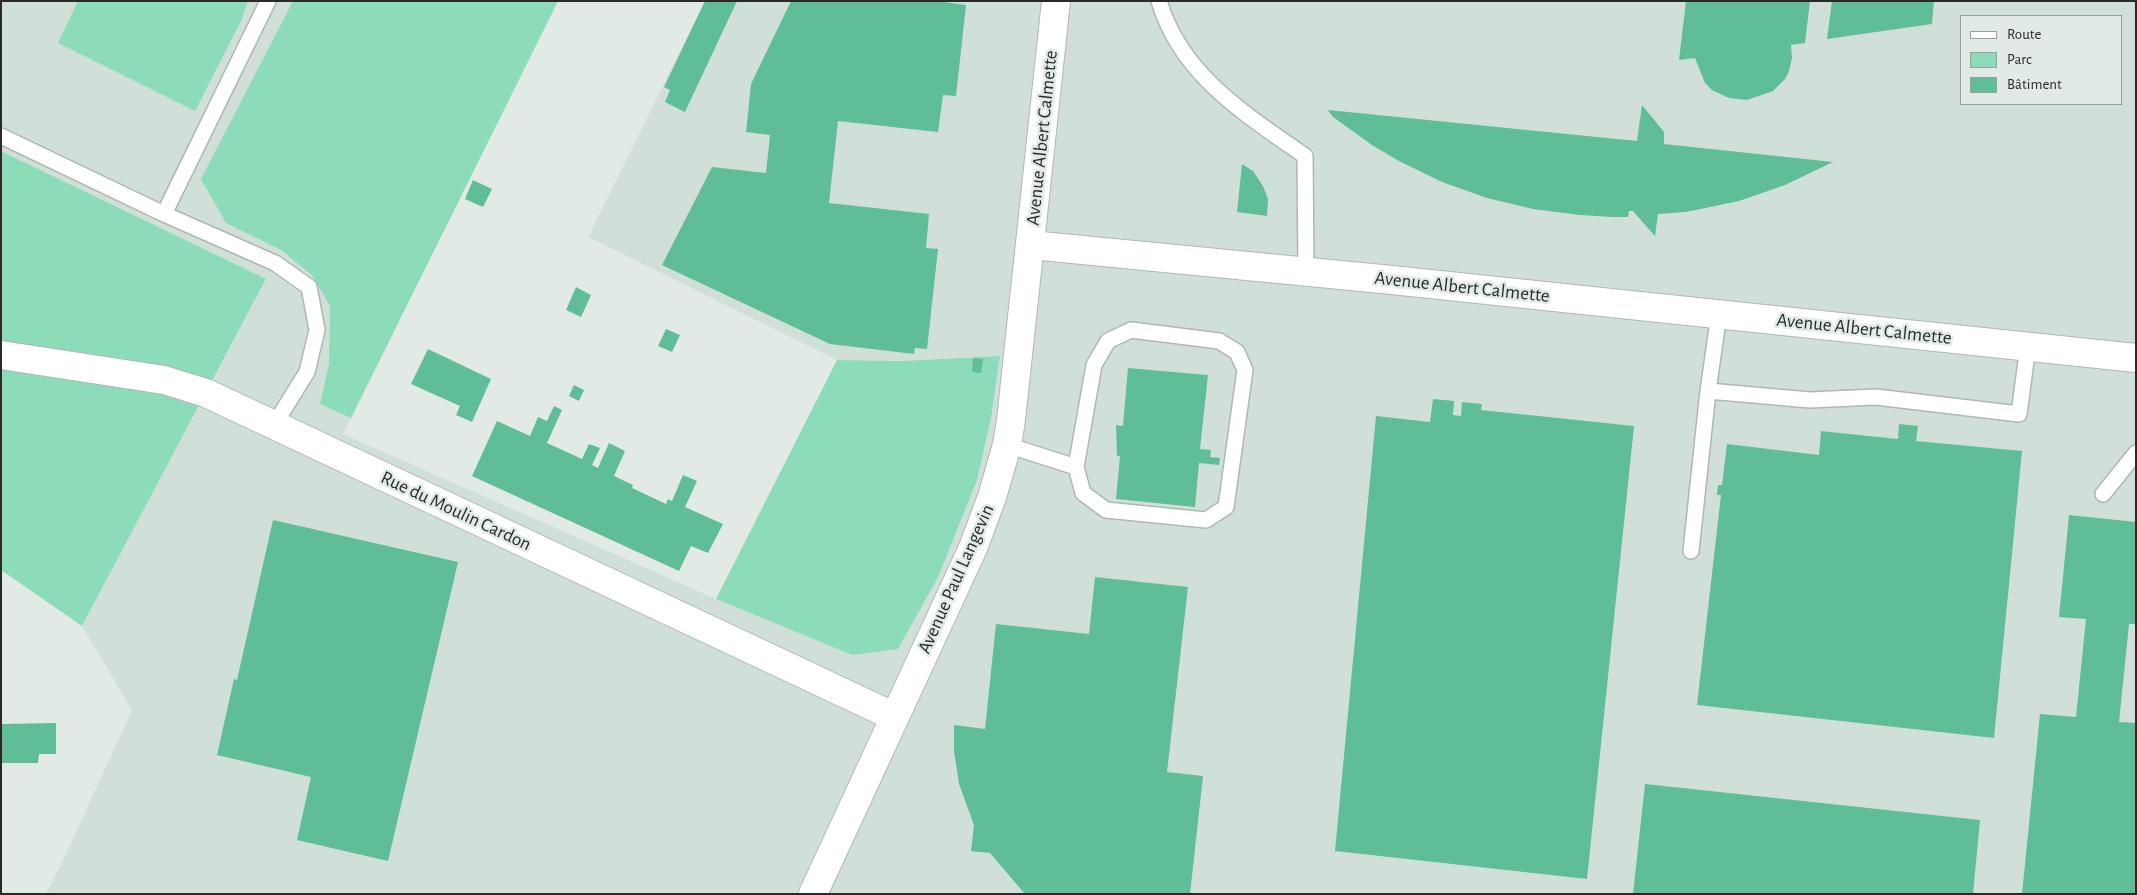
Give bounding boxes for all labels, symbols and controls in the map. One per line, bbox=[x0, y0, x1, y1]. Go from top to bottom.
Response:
legend bbox=[1960, 15, 2122, 105]
text: Route bbox=[2007, 27, 2041, 42]
street label: Avenue Albert Calmette bbox=[1021, 49, 1063, 227]
text: Parc bbox=[2007, 52, 2032, 67]
text: Bâtiment bbox=[2007, 77, 2062, 92]
street label: Avenue Albert Calmette bbox=[1373, 266, 1551, 308]
street label: Avenue Albert Calmette bbox=[1775, 308, 1953, 350]
street label: Rue du Moulin Cardon bbox=[377, 466, 535, 556]
street label: Avenue Paul Langevin bbox=[913, 501, 999, 657]

